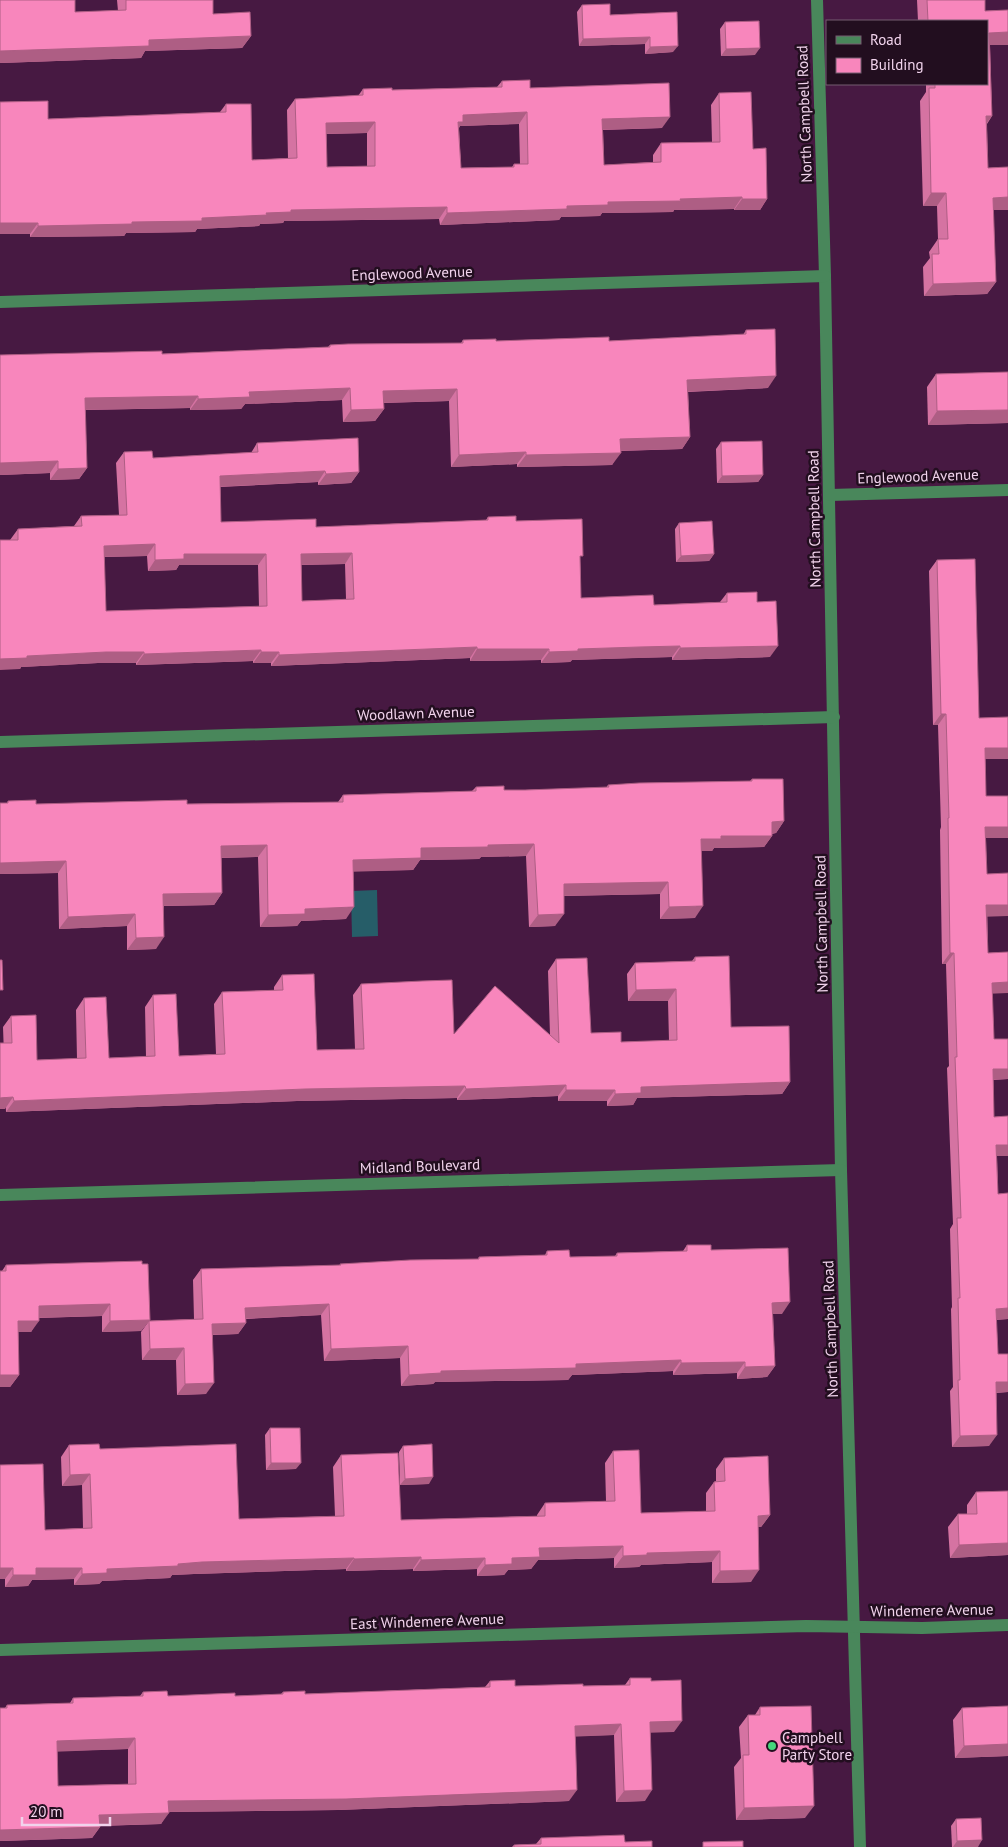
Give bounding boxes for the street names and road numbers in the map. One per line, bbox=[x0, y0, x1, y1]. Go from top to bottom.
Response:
street label: North Campbell Road bbox=[792, 45, 816, 183]
street label: Englewood Avenue bbox=[351, 261, 473, 285]
street label: North Campbell Road bbox=[803, 450, 825, 588]
street label: Englewood Avenue bbox=[857, 464, 979, 488]
street label: Woodlawn Avenue bbox=[357, 701, 475, 725]
street label: North Campbell Road bbox=[810, 855, 832, 993]
street label: Midland Boulevard bbox=[359, 1154, 481, 1178]
street label: North Campbell Road bbox=[818, 1260, 842, 1398]
street label: Windemere Avenue bbox=[870, 1599, 994, 1621]
street label: East Windemere Avenue bbox=[350, 1609, 504, 1633]

